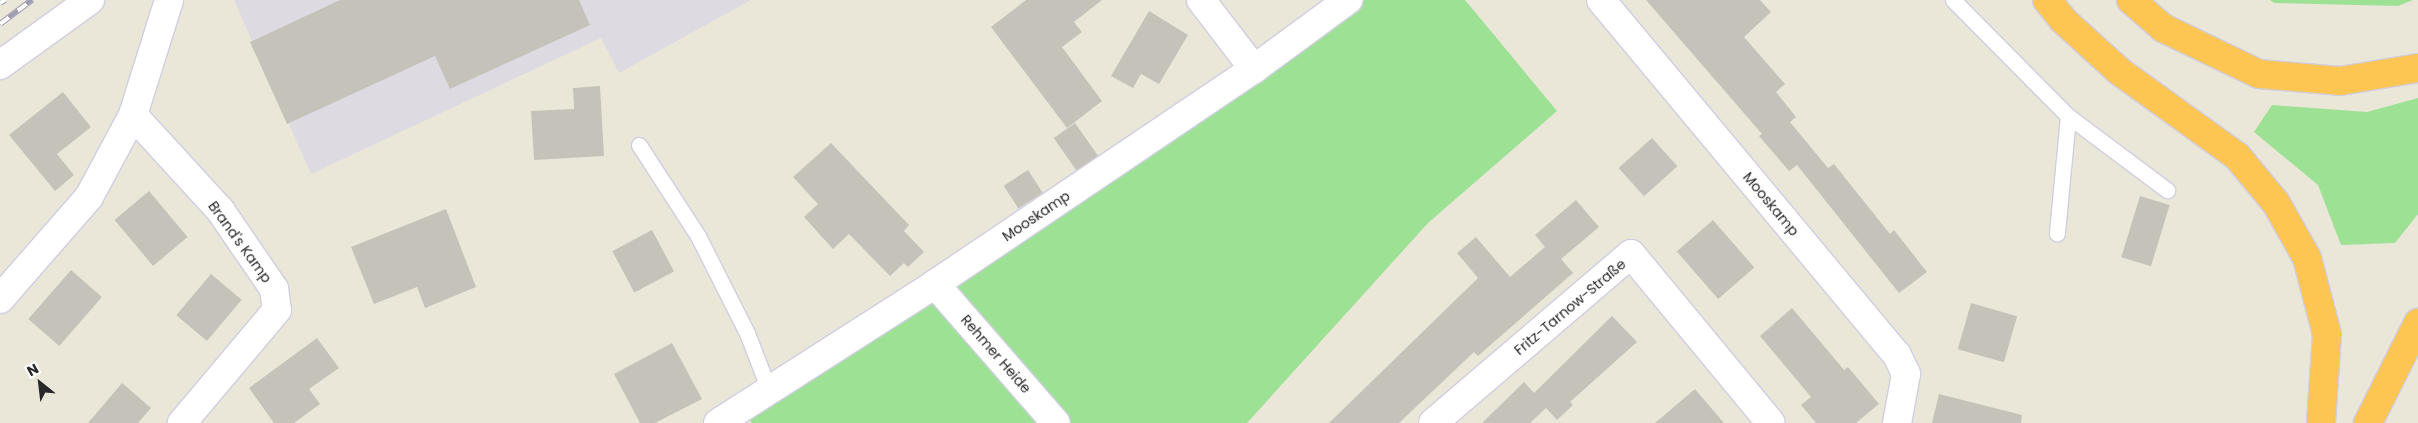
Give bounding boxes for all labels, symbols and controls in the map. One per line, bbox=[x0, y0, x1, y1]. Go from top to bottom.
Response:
street label: Mooskamp bbox=[1740, 169, 1802, 239]
street label: Mooskamp bbox=[999, 187, 1073, 245]
street label: Brand's Kamp bbox=[205, 198, 275, 286]
street label: Fritz-Tarnow-Straße bbox=[1511, 255, 1629, 359]
street label: Rehmer Heide bbox=[957, 311, 1035, 397]
north arrow bbox=[15, 358, 65, 408]
text: N bbox=[23, 359, 42, 381]

